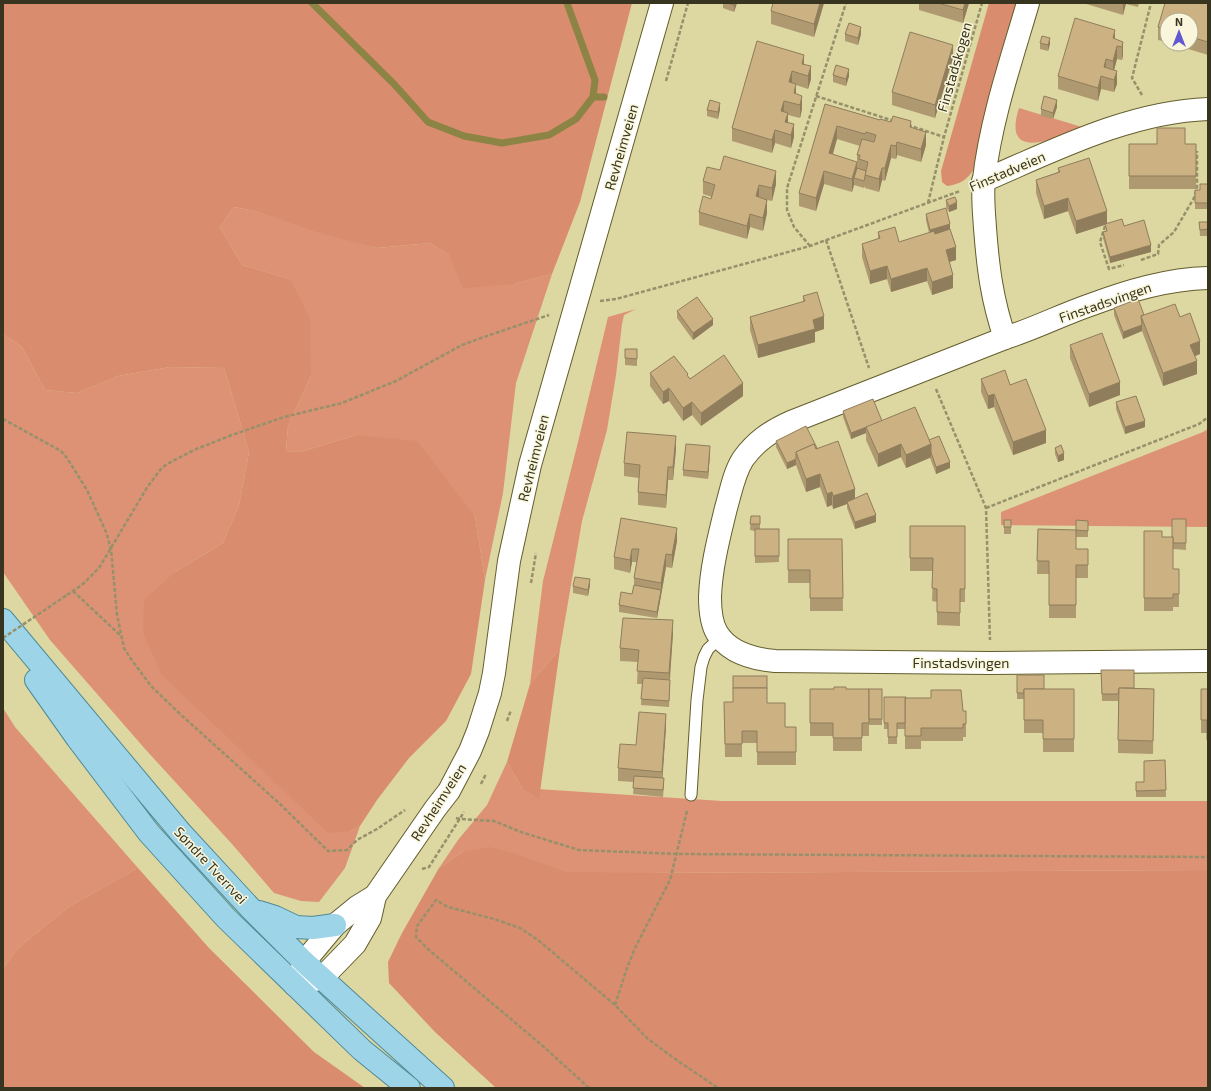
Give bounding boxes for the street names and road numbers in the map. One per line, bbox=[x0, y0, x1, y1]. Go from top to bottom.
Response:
street label: Finstadskogen bbox=[933, 20, 975, 114]
street label: Revheimveien bbox=[601, 102, 641, 192]
street label: Finstadveien bbox=[966, 147, 1048, 195]
street label: Finstadsvingen bbox=[1056, 278, 1154, 326]
street label: Revheimveien bbox=[514, 413, 552, 503]
street label: Finstadsvingen bbox=[913, 654, 1009, 671]
street label: Revheimveien bbox=[407, 760, 469, 844]
street label: Søndre Tverrvei bbox=[171, 823, 251, 907]

